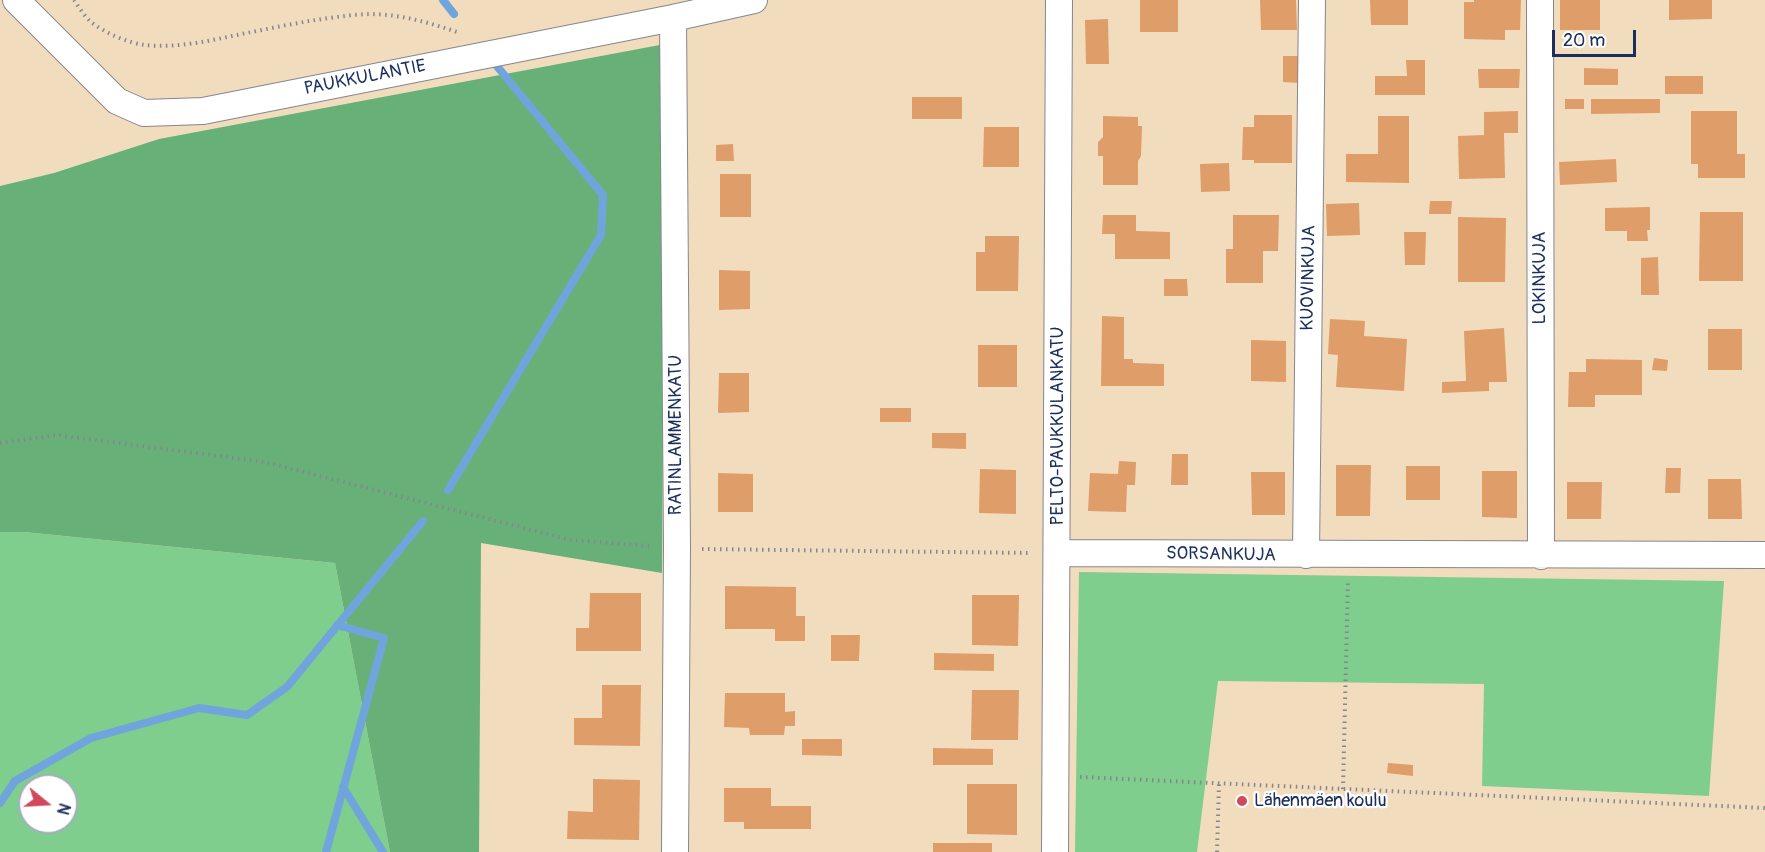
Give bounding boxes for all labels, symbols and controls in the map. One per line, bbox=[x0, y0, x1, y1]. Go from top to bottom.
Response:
scale bar bbox=[1555, 18, 1639, 56]
text: 20 m bbox=[1563, 29, 1605, 52]
street label: PAUKKULANTIE bbox=[302, 56, 428, 100]
street label: KUOVINKUJA bbox=[1297, 225, 1321, 331]
street label: LOKINKUJA bbox=[1529, 232, 1551, 324]
street label: PELTO-PAUKKULANKATU bbox=[1047, 327, 1069, 525]
street label: RATINLAMMENKATU bbox=[665, 355, 687, 515]
street label: SORSANKUJA bbox=[1166, 543, 1276, 567]
north arrow bbox=[18, 774, 78, 834]
place label: Lähenmäen koulu bbox=[1254, 790, 1387, 812]
marker: Lähenmäen koulu bbox=[1235, 794, 1249, 808]
text: N bbox=[52, 801, 74, 817]

